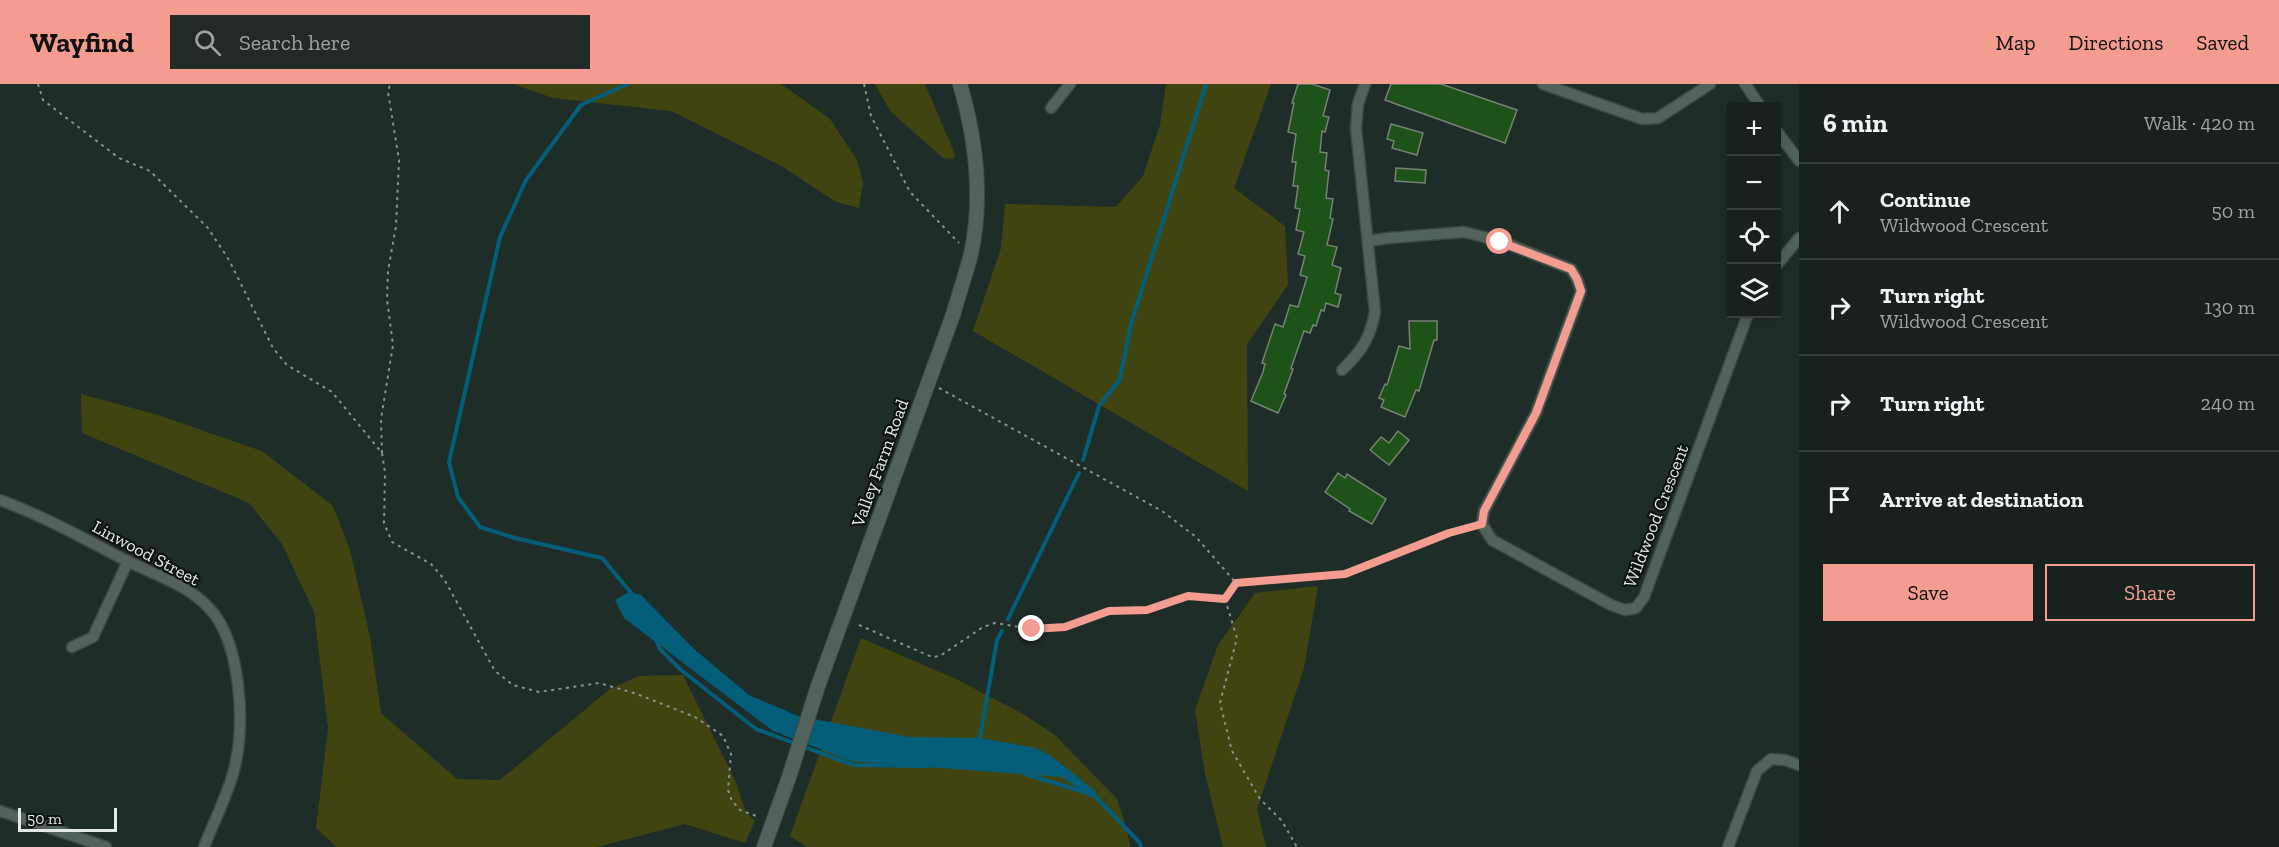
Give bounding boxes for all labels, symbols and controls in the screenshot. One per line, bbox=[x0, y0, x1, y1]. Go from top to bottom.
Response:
search box bbox=[170, 15, 590, 69]
text: Wayfind bbox=[30, 26, 134, 59]
icon: search bbox=[191, 26, 224, 59]
text: Search here bbox=[239, 29, 350, 56]
text: Map bbox=[1996, 30, 2036, 55]
text: Directions bbox=[2069, 30, 2163, 55]
text: Saved bbox=[2196, 30, 2249, 55]
map controls bbox=[1727, 102, 1781, 318]
button: + bbox=[1727, 102, 1781, 156]
text: 6 min bbox=[1823, 107, 1888, 139]
text: Walk · 420 m bbox=[2144, 111, 2255, 135]
button: − bbox=[1727, 156, 1781, 210]
text: Continue bbox=[1880, 186, 1971, 213]
icon: ahead bbox=[1823, 195, 1856, 228]
text: 50 m bbox=[2211, 199, 2255, 223]
button: locate bbox=[1727, 210, 1781, 264]
text: Wildwood Crescent bbox=[1880, 213, 2048, 237]
route start bbox=[1486, 228, 1512, 254]
button: layers bbox=[1727, 264, 1781, 318]
text: Turn right bbox=[1880, 282, 1984, 309]
icon: right bbox=[1823, 291, 1856, 324]
text: 130 m bbox=[2204, 295, 2255, 319]
text: Wildwood Crescent bbox=[1880, 309, 2048, 333]
icon: right bbox=[1823, 387, 1856, 420]
text: Turn right bbox=[1880, 390, 1984, 417]
text: 240 m bbox=[2201, 391, 2255, 415]
street label: Valley Farm Road bbox=[846, 396, 913, 531]
street label: Wildwood Crescent bbox=[1619, 441, 1694, 591]
icon: arrive bbox=[1823, 483, 1856, 516]
text: Arrive at destination bbox=[1880, 486, 2083, 513]
street label: Linwood Street bbox=[89, 516, 204, 591]
button: Save bbox=[1823, 564, 2033, 621]
button: Share bbox=[2045, 564, 2255, 621]
route end bbox=[1018, 615, 1044, 641]
scale bar bbox=[18, 805, 117, 832]
text: 50 m bbox=[27, 809, 62, 828]

